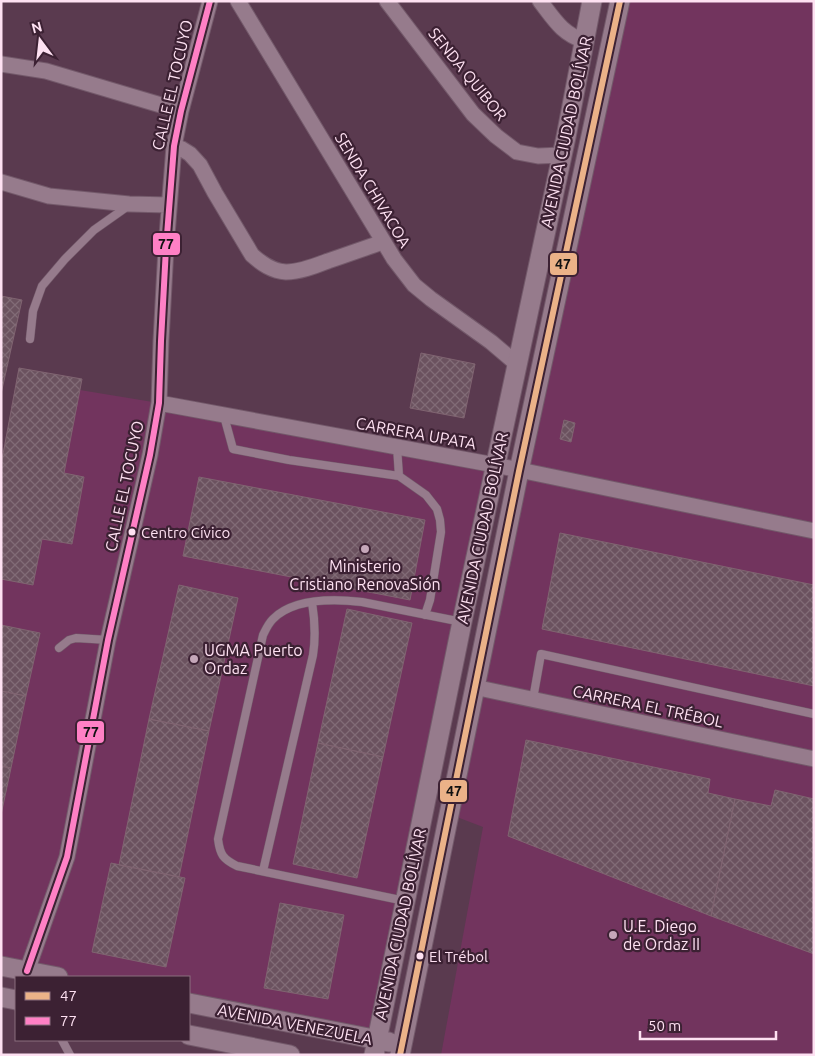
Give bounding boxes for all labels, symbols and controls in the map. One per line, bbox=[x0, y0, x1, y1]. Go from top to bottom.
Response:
north arrow bbox=[15, 15, 65, 65]
text: N bbox=[30, 18, 44, 37]
street label: CALLE EL TOCUYO bbox=[148, 18, 196, 152]
street label: SENDA QUIBOR bbox=[425, 24, 511, 124]
street label: AVENIDA CIUDAD BOLÍVAR bbox=[535, 34, 595, 229]
street label: SENDA CHIVACOA bbox=[332, 129, 415, 251]
line badge: 77 bbox=[152, 232, 181, 256]
text: 77 bbox=[158, 236, 174, 252]
line badge: 47 bbox=[549, 252, 578, 276]
text: 47 bbox=[555, 256, 571, 272]
street label: CARRERA UPATA bbox=[354, 414, 478, 453]
street label: CALLE EL TOCUYO bbox=[101, 419, 147, 553]
street label: AVENIDA CIUDAD BOLÍVAR bbox=[451, 430, 511, 625]
place label: Centro Cívico bbox=[141, 524, 230, 541]
marker: Centro Cívico bbox=[127, 527, 137, 537]
marker: Ministerio Cristiano RenovaSión bbox=[359, 543, 371, 555]
place label: Ministerio Cristiano RenovaSión bbox=[289, 557, 441, 593]
place label: UGMA Puerto Ordaz bbox=[204, 641, 303, 677]
marker: UGMA Puerto Ordaz bbox=[188, 653, 200, 665]
street label: CARRERA EL TRÉBOL bbox=[571, 679, 725, 731]
line badge: 77 bbox=[76, 720, 105, 744]
text: 77 bbox=[83, 724, 99, 740]
line badge: 47 bbox=[439, 779, 468, 803]
text: 47 bbox=[446, 783, 462, 799]
street label: AVENIDA CIUDAD BOLÍVAR bbox=[369, 826, 429, 1021]
place label: U.E. Diego de Ordaz II bbox=[623, 917, 700, 953]
marker: U.E. Diego de Ordaz II bbox=[607, 929, 619, 941]
place label: El Trébol bbox=[429, 948, 488, 965]
marker: El Trébol bbox=[415, 951, 425, 961]
legend bbox=[15, 976, 190, 1041]
text: 47 bbox=[60, 987, 77, 1004]
street label: AVENIDA VENEZUELA bbox=[216, 1000, 374, 1048]
scale bar bbox=[640, 1008, 776, 1040]
text: 77 bbox=[60, 1012, 77, 1029]
text: 50 m bbox=[648, 1017, 681, 1034]

